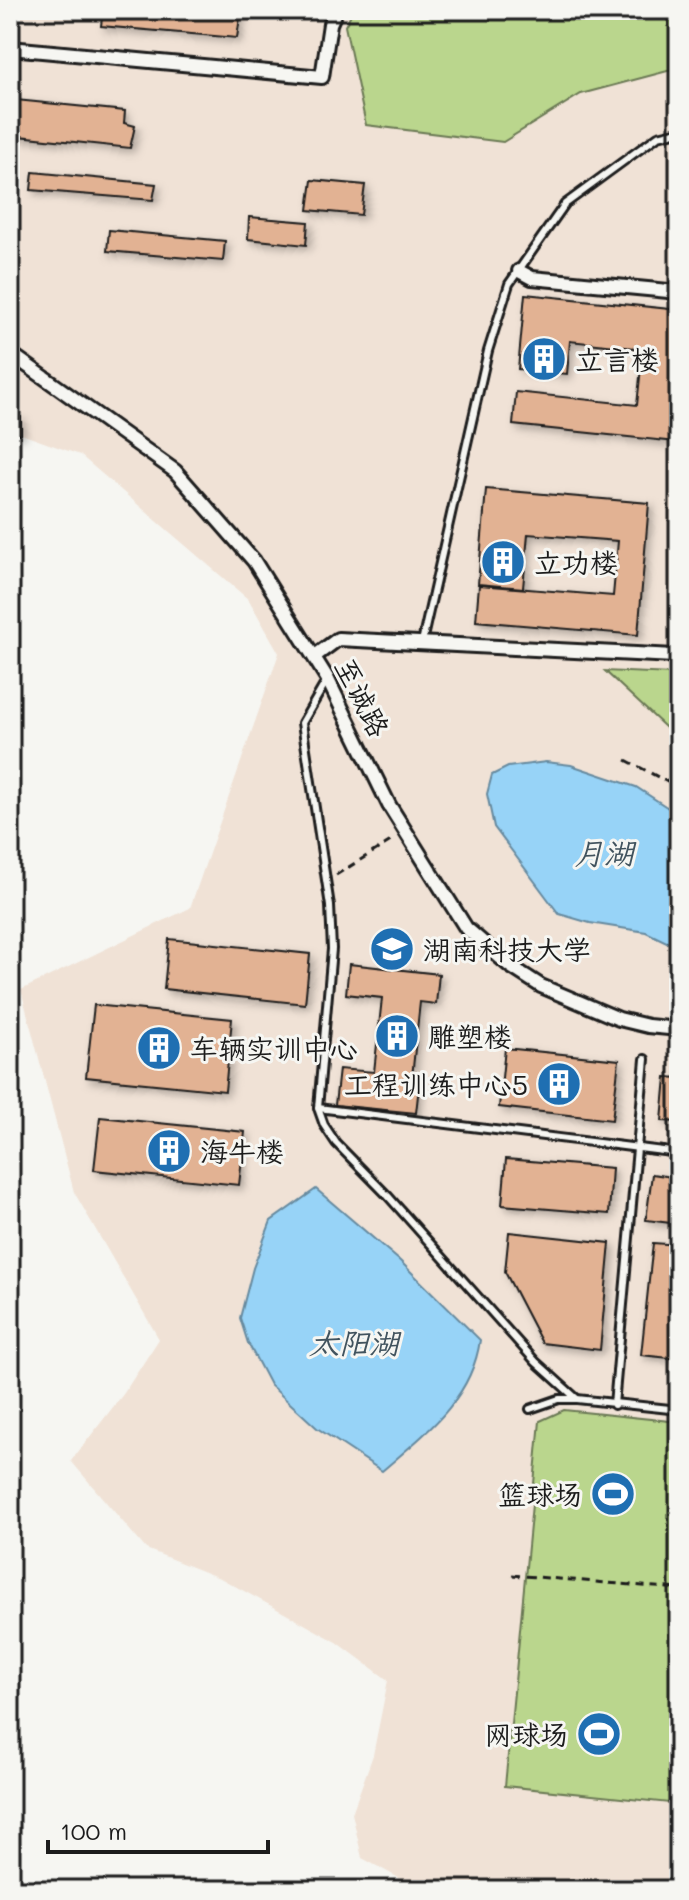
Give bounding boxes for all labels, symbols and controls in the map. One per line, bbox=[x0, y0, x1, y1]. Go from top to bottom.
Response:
building icon: 立言楼 bbox=[520, 335, 568, 383]
place label: 立言楼 bbox=[575, 341, 659, 377]
building icon: 立功楼 bbox=[479, 538, 527, 586]
place label: 立功楼 bbox=[534, 544, 618, 580]
street label: 至诚路 bbox=[328, 651, 398, 743]
water label: 月湖 bbox=[574, 832, 637, 872]
school or university icon: 湖南科技大学 bbox=[368, 925, 416, 973]
place label: 湖南科技大学 bbox=[423, 931, 591, 967]
building icon: 雕塑楼 bbox=[373, 1012, 421, 1060]
place label: 雕塑楼 bbox=[428, 1018, 512, 1054]
building icon: 车辆实训中心 bbox=[135, 1024, 183, 1072]
place label: 车辆实训中心 bbox=[190, 1030, 358, 1066]
building icon: 工程训练中心5 bbox=[535, 1060, 583, 1108]
place label: 工程训练中心5 bbox=[344, 1066, 528, 1102]
building icon: 海牛楼 bbox=[145, 1127, 193, 1175]
place label: 海牛楼 bbox=[200, 1133, 284, 1169]
water label: 太阳湖 bbox=[309, 1322, 402, 1362]
sports icon: 篮球场 bbox=[589, 1470, 637, 1518]
place label: 篮球场 bbox=[498, 1476, 582, 1512]
sports icon: 网球场 bbox=[575, 1710, 623, 1758]
place label: 网球场 bbox=[484, 1716, 568, 1752]
scale bar bbox=[48, 1804, 268, 1854]
text: 100 m bbox=[60, 1815, 127, 1846]

